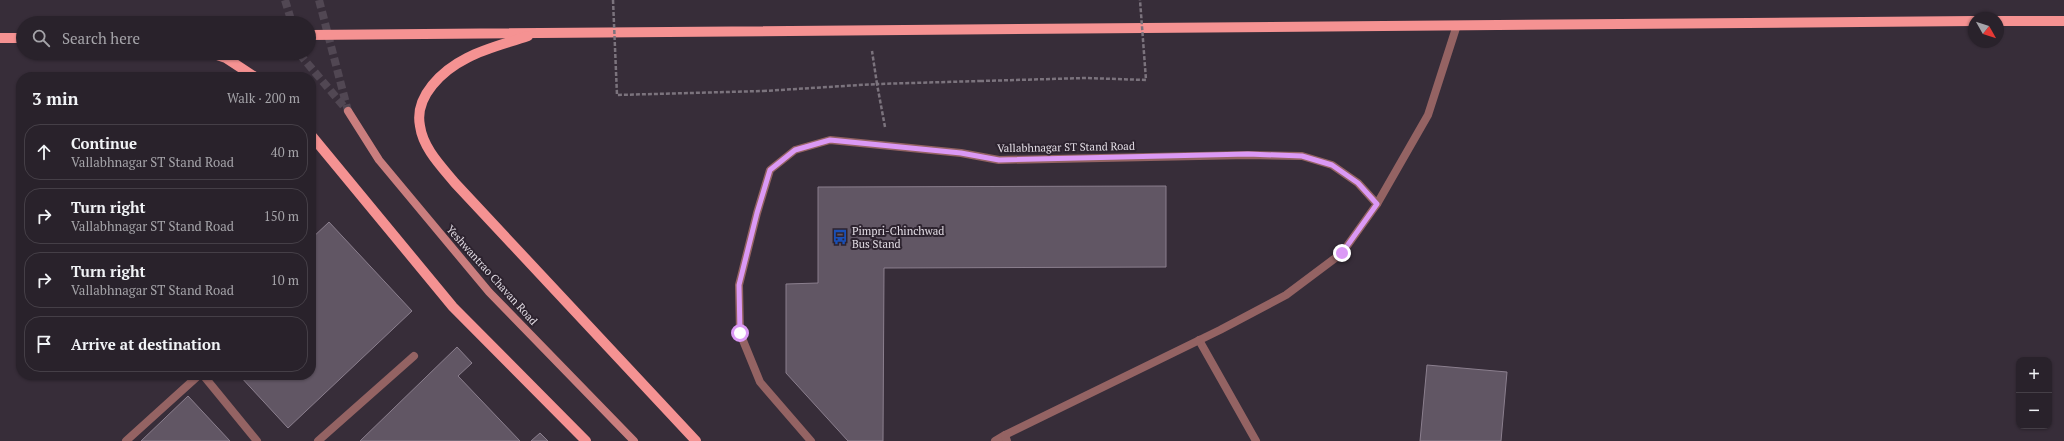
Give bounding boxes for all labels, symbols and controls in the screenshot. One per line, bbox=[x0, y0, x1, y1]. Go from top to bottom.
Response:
north arrow bbox=[1968, 12, 2004, 48]
search box bbox=[16, 16, 316, 60]
icon: search bbox=[30, 27, 52, 49]
text: Search here bbox=[62, 28, 140, 48]
text: 3 min bbox=[32, 87, 79, 110]
text: Walk · 200 m bbox=[227, 89, 300, 107]
text: Continue bbox=[71, 133, 137, 153]
street label: Vallabhnagar ST Stand Road bbox=[997, 139, 1135, 155]
icon: ahead bbox=[33, 141, 55, 163]
text: 40 m bbox=[271, 143, 299, 161]
text: Vallabhnagar ST Stand Road bbox=[71, 153, 234, 171]
text: Turn right bbox=[71, 197, 146, 217]
icon: right bbox=[33, 205, 55, 227]
text: 150 m bbox=[264, 207, 299, 225]
text: Vallabhnagar ST Stand Road bbox=[71, 217, 234, 235]
street label: Yeshwantrao Chavan Road bbox=[443, 222, 541, 328]
place label: Pimpri-Chinchwad Bus Stand bbox=[852, 224, 944, 251]
bus stop icon: Pimpri-Chinchwad Bus Stand bbox=[831, 228, 849, 246]
route end bbox=[1333, 244, 1351, 262]
text: Turn right bbox=[71, 261, 146, 281]
icon: right bbox=[33, 269, 55, 291]
text: 10 m bbox=[271, 271, 299, 289]
text: Vallabhnagar ST Stand Road bbox=[71, 281, 234, 299]
route start bbox=[731, 324, 749, 342]
icon: arrive bbox=[33, 333, 55, 355]
text: Arrive at destination bbox=[71, 334, 221, 354]
map controls bbox=[2016, 357, 2052, 429]
button: + bbox=[2016, 357, 2052, 393]
button: − bbox=[2016, 393, 2052, 429]

